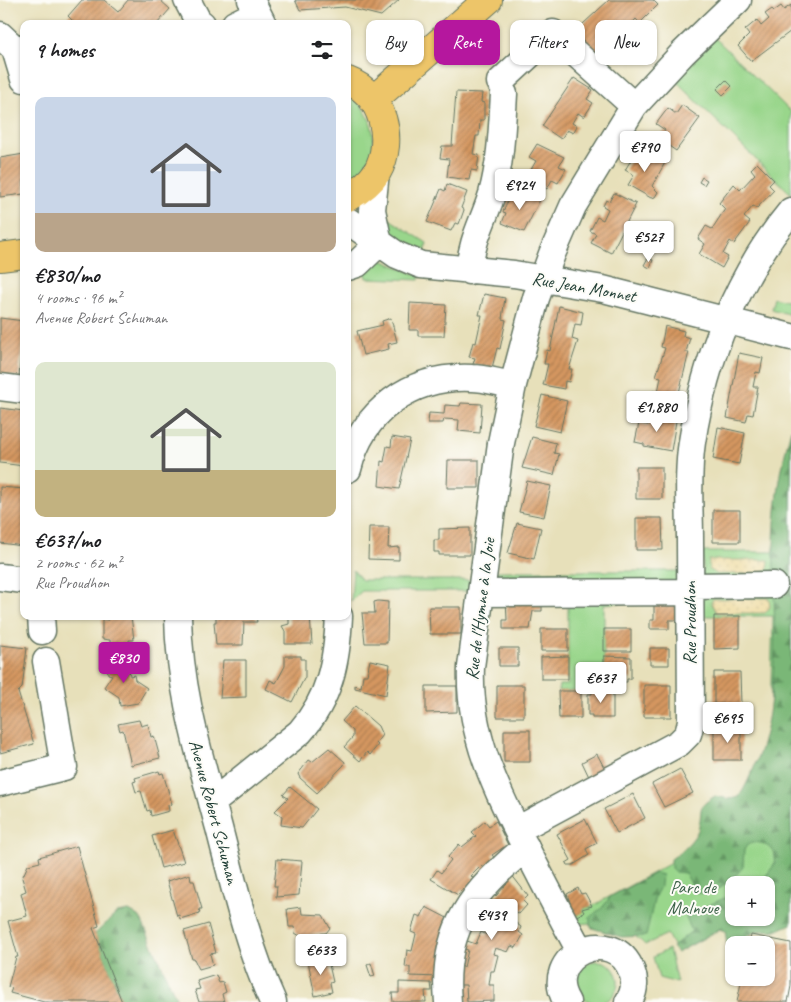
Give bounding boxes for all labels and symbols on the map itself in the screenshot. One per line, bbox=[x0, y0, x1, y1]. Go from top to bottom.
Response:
pin: €790 bbox=[615, 130, 675, 173]
pin: €924 bbox=[490, 168, 550, 211]
pin: €527 bbox=[619, 220, 679, 263]
street label: Rue Jean Monnet bbox=[530, 267, 640, 307]
pin: €1,880 bbox=[616, 390, 698, 433]
street label: Rue de l'Hymne à la Joie bbox=[460, 536, 500, 681]
street label: Rue Proudhon bbox=[679, 580, 701, 665]
pin: €830 bbox=[94, 642, 154, 684]
pin: €637 bbox=[571, 662, 631, 704]
pin: €695 bbox=[698, 702, 758, 744]
street label: Avenue Robert Schuman bbox=[184, 737, 244, 888]
park label: Parc de Malnoue bbox=[668, 876, 720, 919]
pin: €439 bbox=[462, 898, 522, 941]
pin: €633 bbox=[291, 934, 351, 976]

